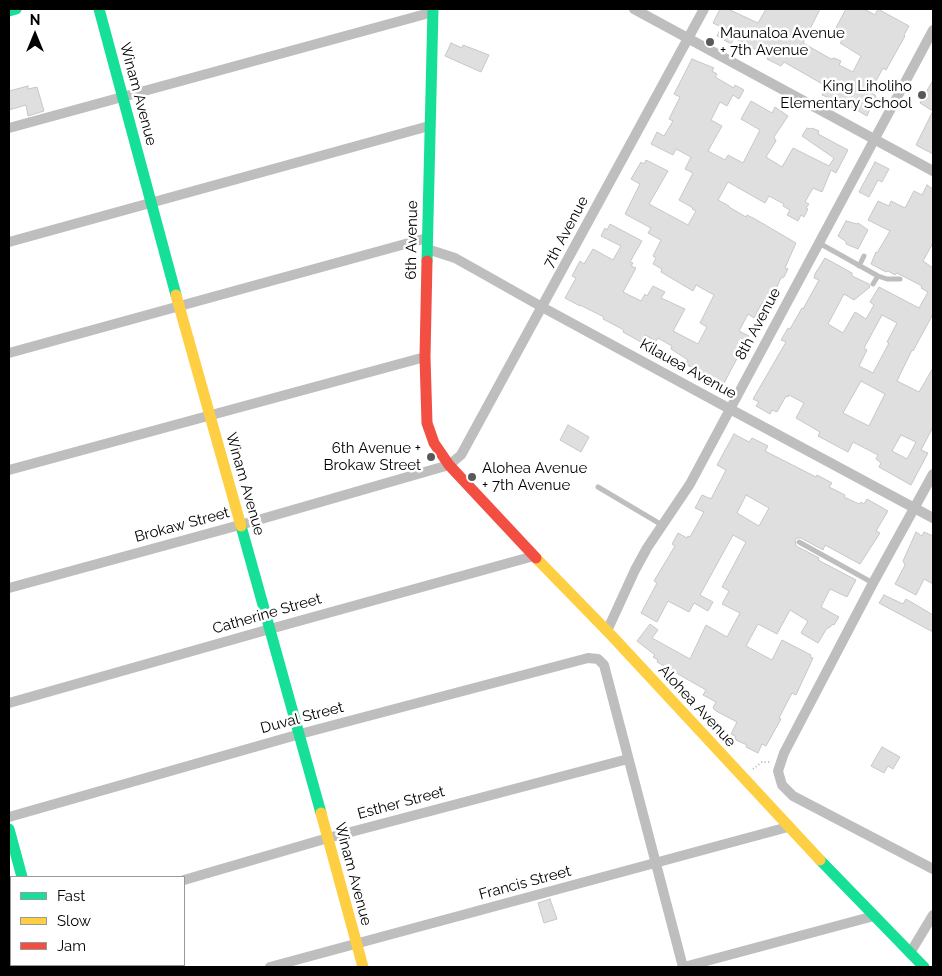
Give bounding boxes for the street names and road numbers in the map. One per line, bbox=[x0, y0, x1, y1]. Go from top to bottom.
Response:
street label: Winam Avenue bbox=[116, 40, 160, 148]
street label: 7th Avenue bbox=[540, 193, 592, 271]
street label: 6th Avenue bbox=[402, 200, 422, 280]
street label: 8th Avenue bbox=[731, 285, 785, 363]
street label: Kilauea Avenue bbox=[637, 335, 739, 403]
street label: Winam Avenue bbox=[222, 431, 268, 537]
street label: Brokaw Street bbox=[133, 504, 231, 546]
street label: Catherine Street bbox=[210, 590, 324, 638]
street label: Alohea Avenue bbox=[655, 661, 739, 751]
street label: Duval Street bbox=[259, 698, 345, 738]
street label: Esther Street bbox=[355, 783, 447, 823]
street label: Winam Avenue bbox=[331, 820, 375, 928]
street label: Francis Street bbox=[477, 862, 573, 904]

